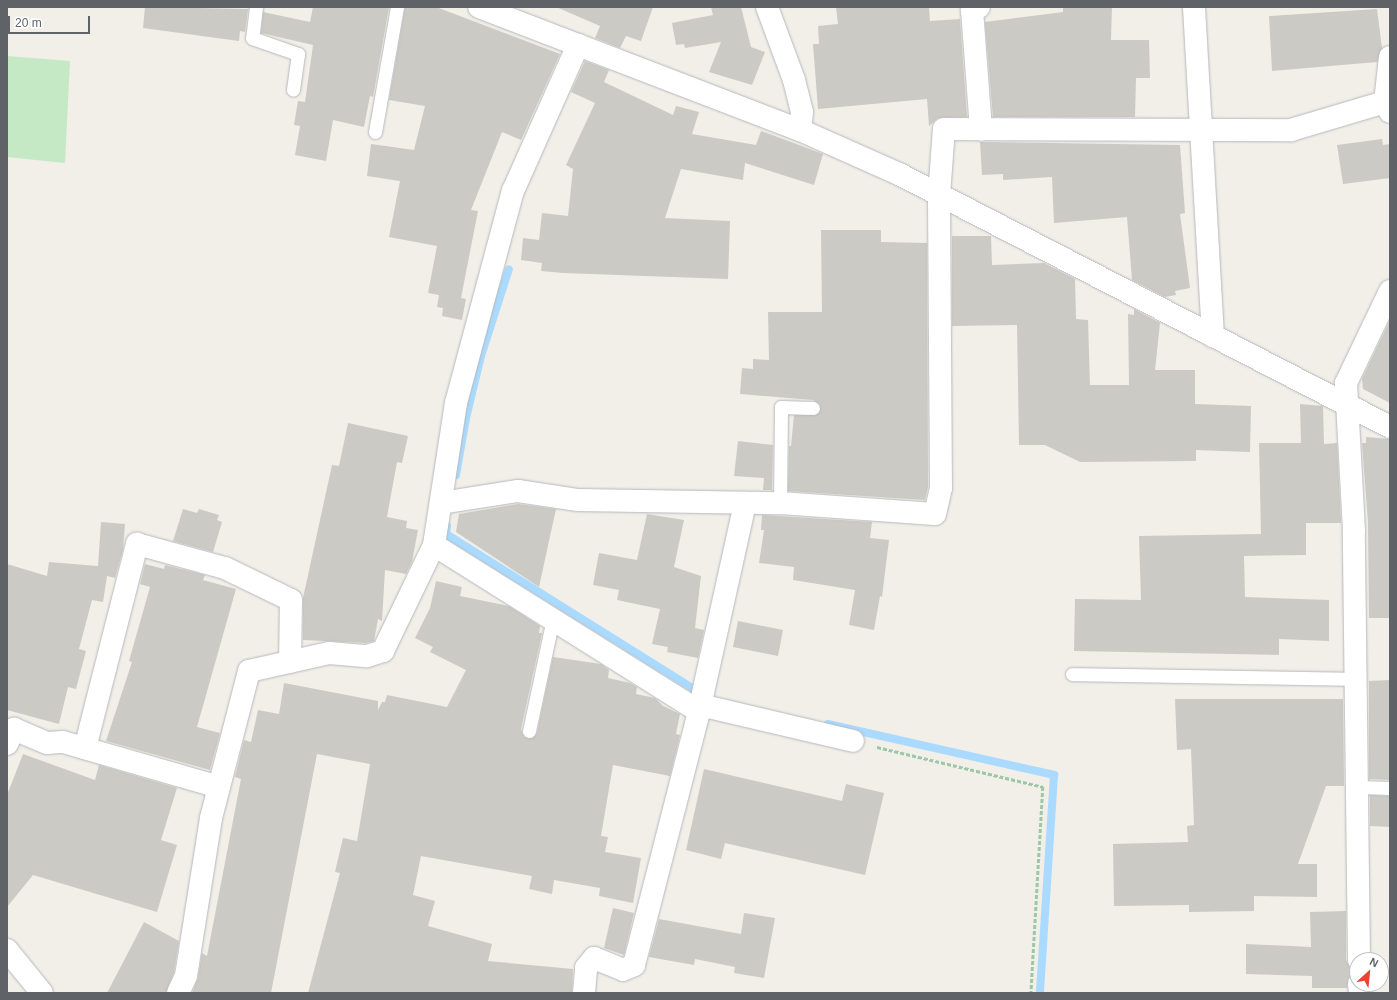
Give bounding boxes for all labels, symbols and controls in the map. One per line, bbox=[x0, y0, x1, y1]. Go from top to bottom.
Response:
scale bar bbox=[10, 8, 92, 34]
text: 20 m bbox=[15, 16, 42, 30]
north arrow bbox=[1349, 952, 1389, 992]
text: N bbox=[1368, 955, 1380, 969]

